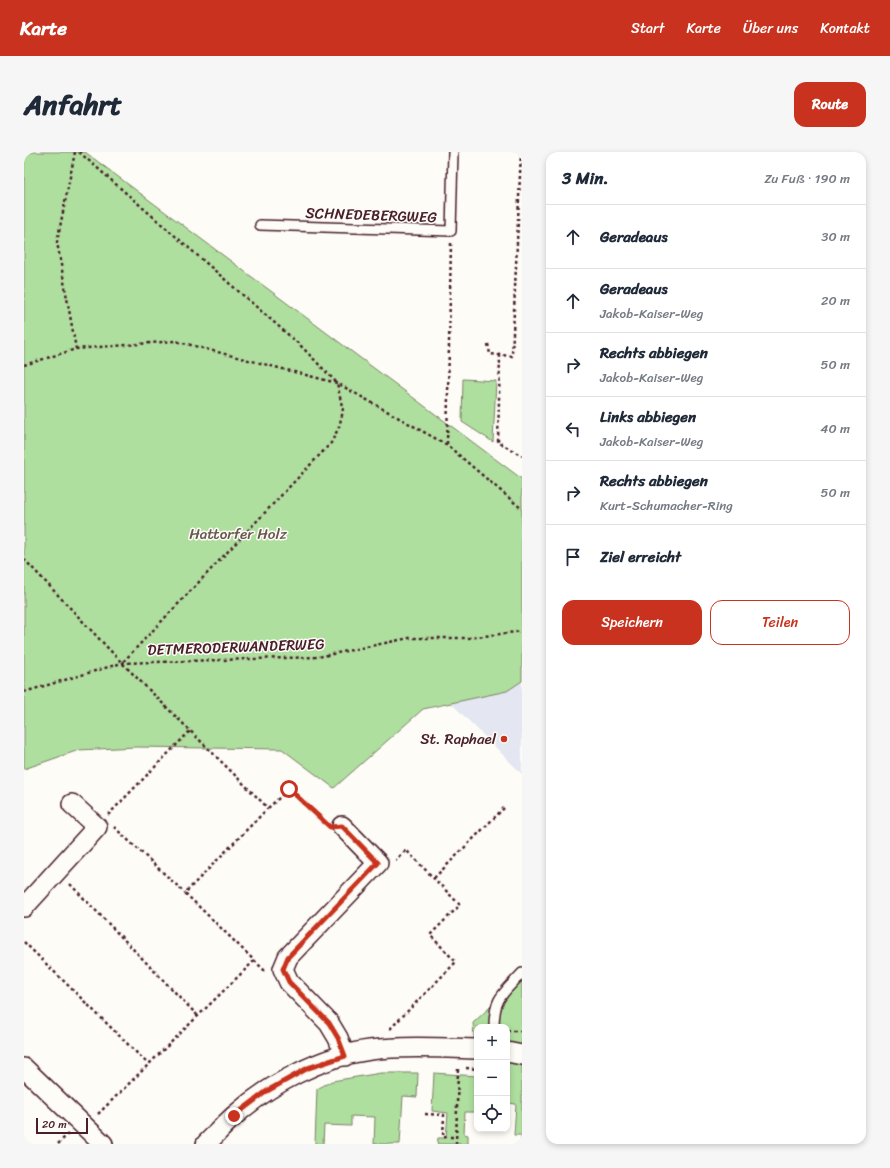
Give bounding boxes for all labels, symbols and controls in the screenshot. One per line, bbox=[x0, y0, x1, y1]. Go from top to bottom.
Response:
text: Karte bbox=[20, 12, 67, 45]
text: Start bbox=[631, 16, 664, 41]
text: Karte bbox=[686, 16, 721, 41]
text: Über uns bbox=[743, 16, 798, 41]
text: Kontakt bbox=[820, 16, 870, 41]
text: Anfahrt bbox=[24, 80, 122, 129]
button: Route bbox=[794, 82, 866, 127]
text: 3 Min. bbox=[562, 163, 609, 193]
text: Zu Fuß · 190 m bbox=[764, 167, 850, 190]
street label: SCHNEDEBERGWEG bbox=[305, 200, 438, 230]
text: Geradeaus bbox=[600, 224, 668, 250]
text: 30 m bbox=[821, 225, 850, 248]
icon: ahead bbox=[562, 226, 584, 248]
text: Geradeaus bbox=[600, 276, 668, 302]
text: 20 m bbox=[821, 289, 850, 312]
icon: ahead bbox=[562, 290, 584, 312]
text: Jakob-Kaiser-Weg bbox=[600, 302, 703, 325]
text: Rechts abbiegen bbox=[600, 340, 708, 366]
text: 50 m bbox=[820, 353, 850, 376]
icon: right bbox=[562, 354, 584, 376]
text: Jakob-Kaiser-Weg bbox=[600, 366, 703, 389]
text: Links abbiegen bbox=[600, 404, 696, 430]
text: 40 m bbox=[820, 417, 850, 440]
icon: left bbox=[562, 418, 584, 440]
text: Jakob-Kaiser-Weg bbox=[600, 430, 703, 453]
text: Rechts abbiegen bbox=[600, 468, 708, 494]
text: 50 m bbox=[820, 481, 850, 504]
icon: right bbox=[562, 482, 584, 504]
text: Kurt-Schumacher-Ring bbox=[600, 494, 733, 517]
park label: Hattorfer Holz bbox=[189, 521, 288, 547]
text: Ziel erreicht bbox=[600, 544, 681, 570]
icon: arrive bbox=[562, 546, 584, 568]
button: Speichern bbox=[562, 600, 702, 645]
button: Teilen bbox=[710, 600, 850, 645]
street label: DETMERODERWANDERWEG bbox=[147, 631, 325, 663]
place label: St. Raphael bbox=[420, 726, 497, 752]
marker: St. Raphael bbox=[499, 734, 509, 744]
route start bbox=[280, 780, 298, 798]
map controls bbox=[474, 1024, 510, 1132]
button: + bbox=[474, 1024, 510, 1060]
button: − bbox=[474, 1060, 510, 1096]
button: locate bbox=[474, 1096, 510, 1132]
route end bbox=[225, 1107, 243, 1125]
text: 20 m bbox=[42, 1115, 67, 1134]
scale bar bbox=[36, 1116, 88, 1135]

